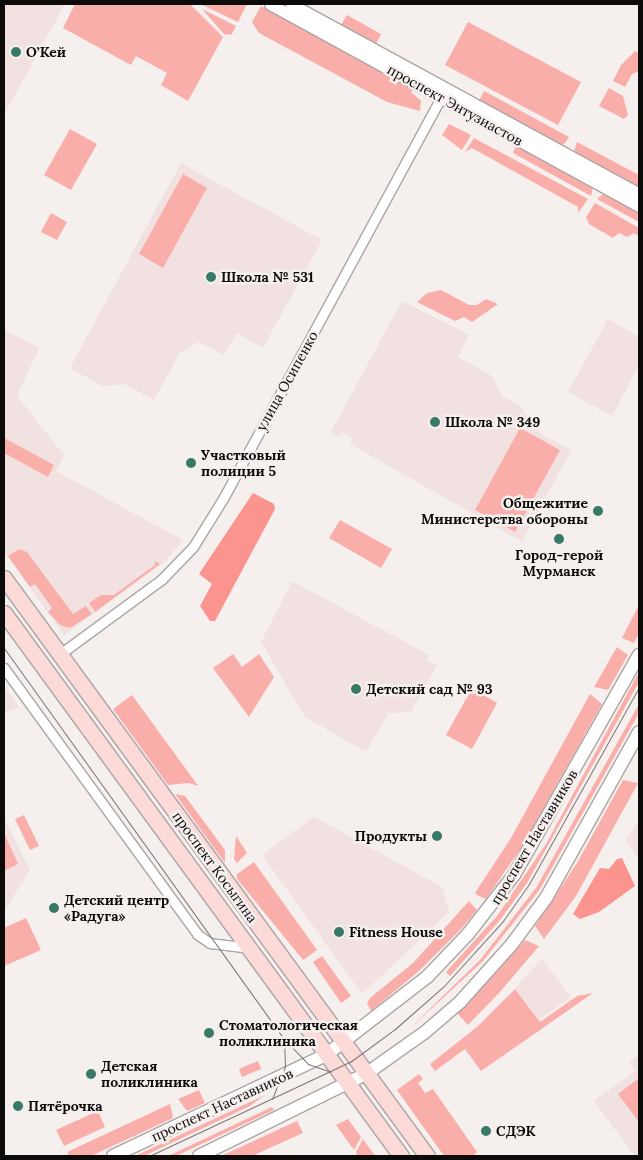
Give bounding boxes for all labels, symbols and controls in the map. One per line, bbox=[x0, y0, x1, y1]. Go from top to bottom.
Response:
place label: О’Кей bbox=[26, 44, 66, 60]
marker: О’Кей bbox=[10, 46, 22, 58]
street label: проспект Энтузиастов bbox=[384, 61, 526, 149]
place label: Школа № 531 bbox=[221, 269, 314, 285]
marker: Школа № 531 bbox=[205, 271, 217, 283]
street label: улица Осипенко bbox=[253, 328, 321, 434]
place label: Школа № 349 bbox=[445, 414, 540, 430]
marker: Школа № 349 bbox=[429, 416, 441, 428]
place label: Участковый полиции 5 bbox=[201, 447, 286, 480]
marker: Участковый полиции 5 bbox=[185, 457, 197, 469]
place label: Общежитие Министерства обороны bbox=[421, 495, 588, 528]
marker: Общежитие Министерства обороны bbox=[592, 505, 604, 517]
marker: Город-герой Мурманск bbox=[553, 533, 565, 545]
place label: Город-герой Мурманск bbox=[515, 547, 603, 580]
place label: Детский сад № 93 bbox=[366, 681, 493, 697]
marker: Детский сад № 93 bbox=[350, 683, 362, 695]
street label: проспект Наставников bbox=[487, 767, 581, 907]
street label: проспект Косыгина bbox=[169, 808, 261, 926]
place label: Продукты bbox=[355, 828, 427, 844]
marker: Продукты bbox=[431, 830, 443, 842]
place label: Детский центр «Радуга» bbox=[64, 892, 169, 924]
marker: Детский центр «Радуга» bbox=[48, 902, 60, 914]
place label: Fitness House bbox=[349, 924, 443, 940]
marker: Fitness House bbox=[333, 926, 345, 938]
place label: Стоматологическая поликлиника bbox=[219, 1017, 358, 1050]
marker: Стоматологическая поликлиника bbox=[203, 1027, 215, 1039]
place label: Детская поликлиника bbox=[101, 1058, 198, 1090]
street label: проспект Наставников bbox=[149, 1065, 295, 1145]
marker: Детская поликлиника bbox=[85, 1068, 97, 1080]
place label: Пятёрочка bbox=[28, 1098, 103, 1114]
marker: Пятёрочка bbox=[12, 1100, 24, 1112]
place label: СДЭК bbox=[496, 1123, 536, 1139]
marker: СДЭК bbox=[480, 1125, 492, 1137]

